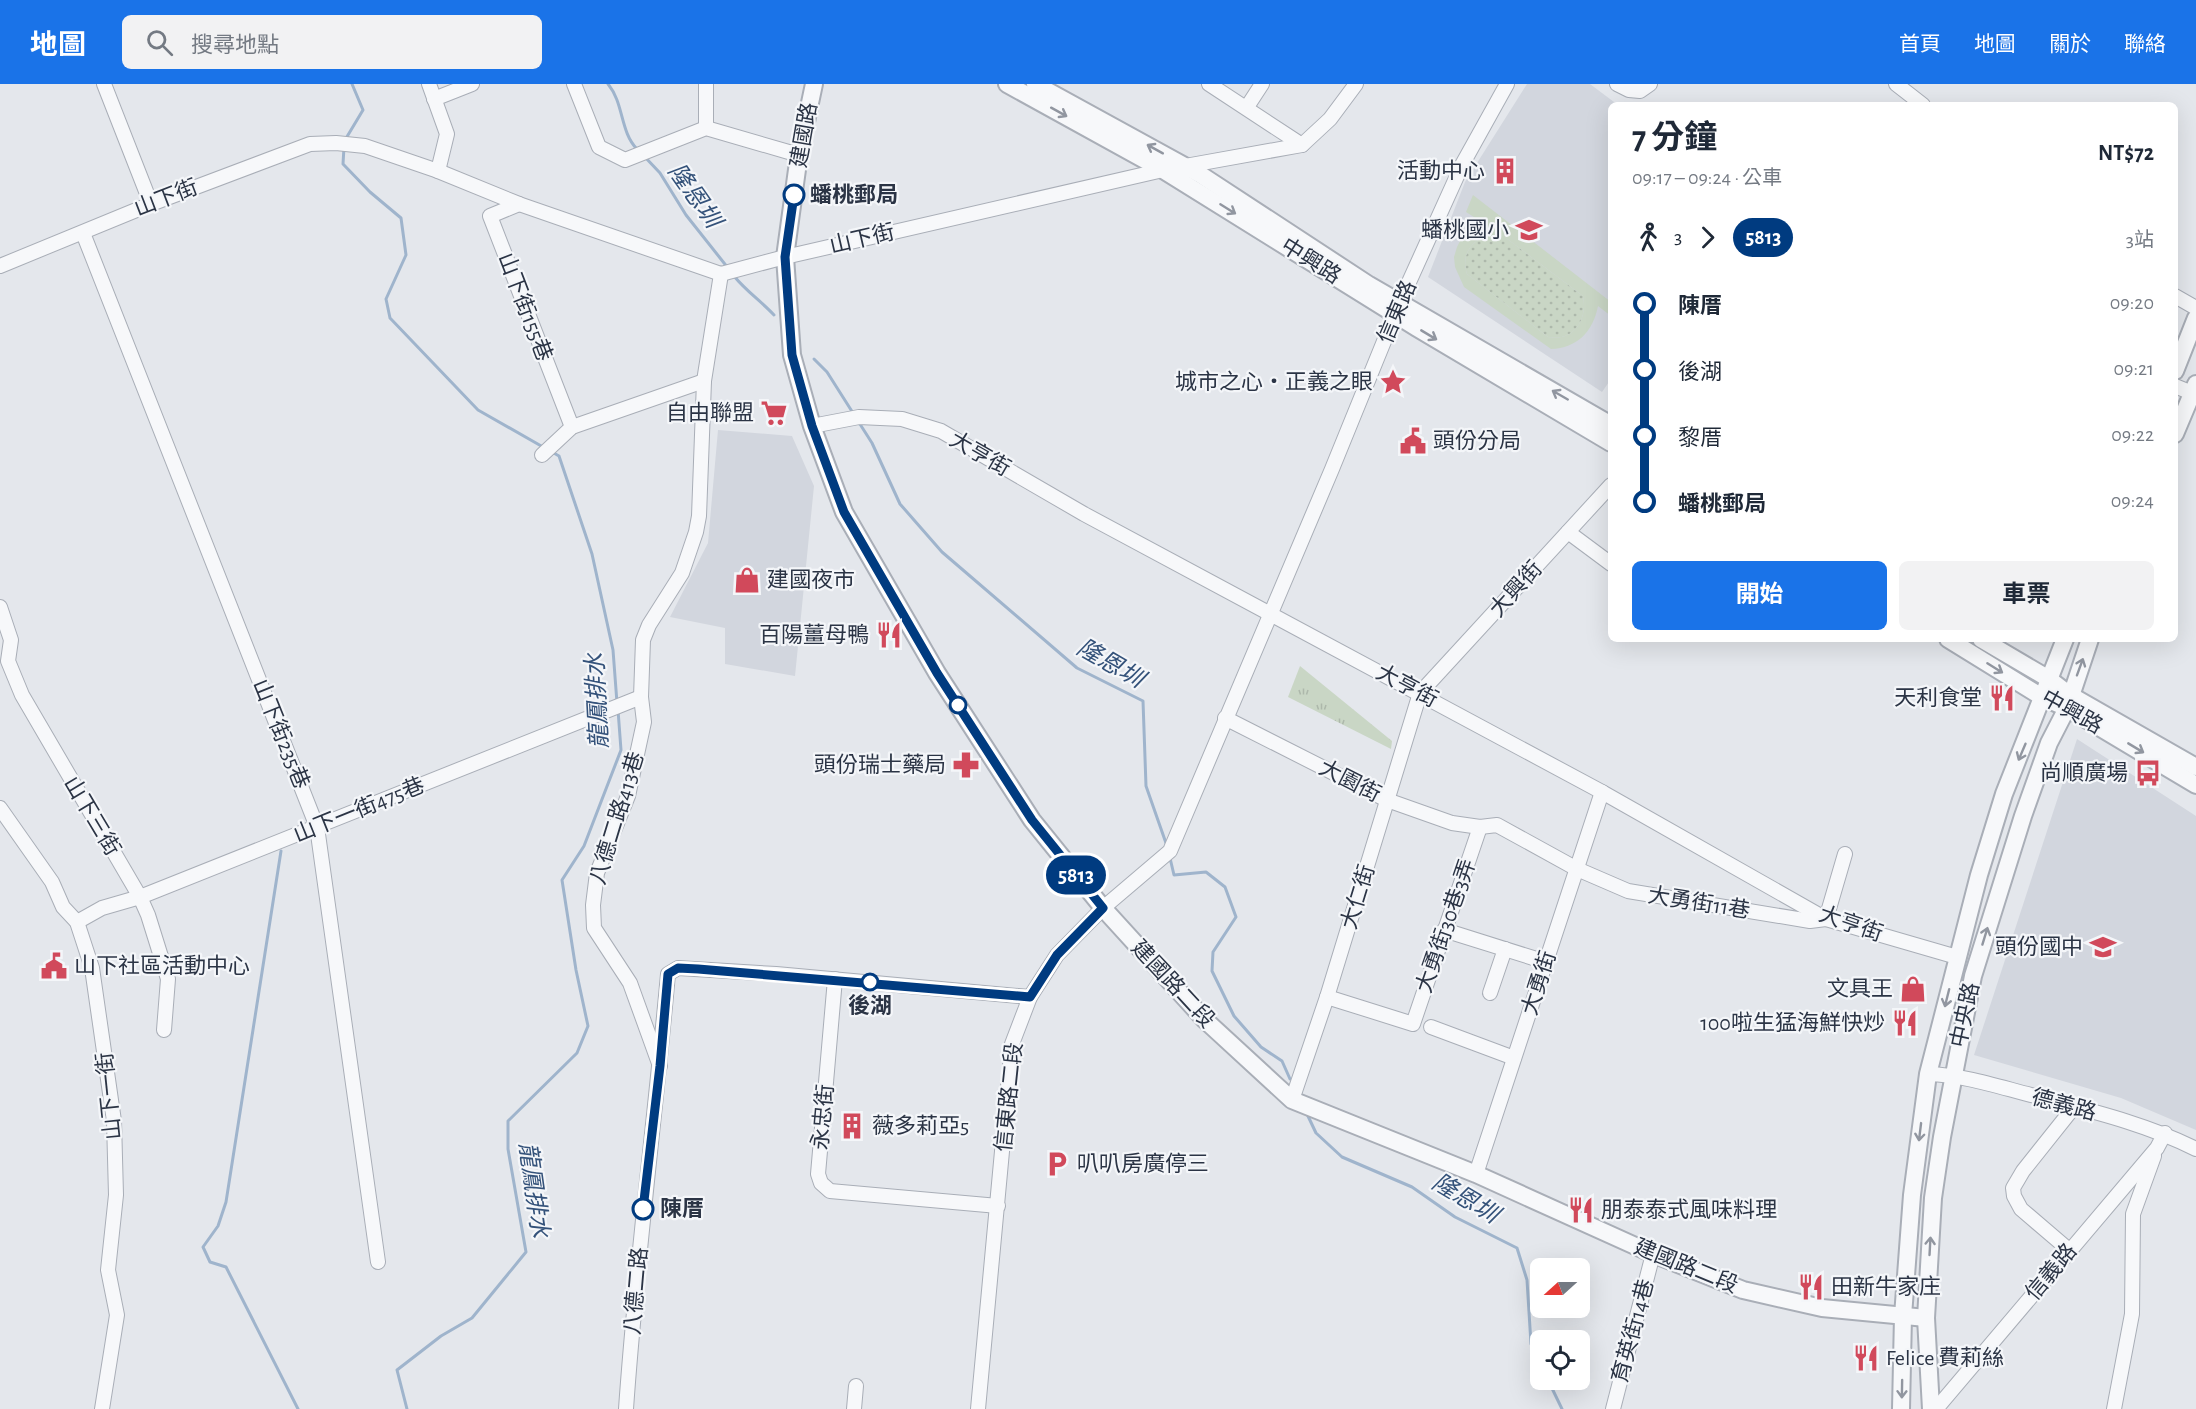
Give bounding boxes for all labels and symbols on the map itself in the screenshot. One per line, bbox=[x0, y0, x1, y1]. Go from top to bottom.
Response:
street label: 建國路 bbox=[786, 100, 821, 169]
one-way arrow bbox=[1049, 107, 1067, 118]
one-way arrow bbox=[1146, 143, 1163, 155]
building icon: 活動中心 bbox=[1490, 156, 1520, 186]
water label: 隆恩圳 bbox=[664, 158, 728, 235]
place label: 活動中心 bbox=[1397, 159, 1485, 182]
street label: 山下街 bbox=[131, 175, 201, 220]
place label: 蟠桃郵局 bbox=[810, 183, 898, 206]
marker: 蟠桃郵局 bbox=[783, 184, 805, 206]
one-way arrow bbox=[1219, 204, 1236, 216]
school or university icon: 蟠桃國小 bbox=[1514, 215, 1544, 245]
place label: 蟠桃國小 bbox=[1421, 218, 1509, 241]
street label: 山下街 bbox=[827, 220, 897, 257]
street label: 中興路 bbox=[1277, 233, 1345, 288]
street label: 山下街155巷 bbox=[494, 250, 557, 364]
street label: 信東路 bbox=[1373, 277, 1420, 347]
one-way arrow bbox=[1420, 329, 1437, 341]
place icon: 城市之心‧正義之眼 bbox=[1378, 367, 1408, 397]
place label: 城市之心‧正義之眼 bbox=[1175, 370, 1373, 393]
one-way arrow bbox=[1552, 389, 1569, 401]
supermarket icon: 自由聯盟 bbox=[759, 398, 789, 428]
place label: 自由聯盟 bbox=[666, 401, 754, 424]
public building icon: 頭份分局 bbox=[1398, 426, 1428, 456]
street label: 大亨街 bbox=[946, 427, 1015, 480]
place label: 頭份分局 bbox=[1433, 429, 1521, 452]
street label: 大興街 bbox=[1485, 556, 1546, 621]
shop icon: 建國夜市 bbox=[732, 565, 762, 595]
place label: 建國夜市 bbox=[767, 568, 855, 591]
restaurant icon: 百陽薑母鴨 bbox=[874, 620, 904, 650]
place label: 百陽薑母鴨 bbox=[759, 623, 869, 646]
water label: 隆恩圳 bbox=[1073, 634, 1151, 694]
water label: 龍鳳排水 bbox=[581, 651, 612, 750]
one-way arrow bbox=[2076, 658, 2087, 677]
street label: 大亨街 bbox=[1373, 660, 1442, 711]
one-way arrow bbox=[1986, 662, 2003, 674]
street label: 山下街235巷 bbox=[249, 676, 314, 792]
restaurant icon: 天利食堂 bbox=[1987, 683, 2017, 713]
place label: 天利食堂 bbox=[1894, 686, 1982, 709]
street label: 中興路 bbox=[2038, 686, 2107, 738]
unlabelled marker bbox=[949, 696, 967, 714]
one-way arrow bbox=[2016, 742, 2027, 760]
one-way arrow bbox=[2127, 743, 2144, 755]
street label: 八德二路413巷 bbox=[585, 749, 648, 887]
pharmacy icon: 頭份瑞士藥局 bbox=[951, 750, 981, 780]
place label: 頭份瑞士藥局 bbox=[814, 753, 946, 776]
street label: 大園街 bbox=[1316, 755, 1385, 806]
bus stop icon: 尚順廣場 bbox=[2133, 758, 2163, 788]
place label: 尚順廣場 bbox=[2040, 761, 2128, 784]
street label: 山下三街 bbox=[60, 772, 125, 859]
street label: 山下一街475巷 bbox=[290, 773, 428, 846]
line badge: 5813 bbox=[1034, 856, 1118, 894]
street label: 大勇街30巷3弄 bbox=[1412, 856, 1479, 996]
street label: 大仁街 bbox=[1337, 862, 1378, 932]
street label: 大勇街11巷 bbox=[1646, 883, 1752, 922]
street label: 大亨街 bbox=[1816, 902, 1886, 945]
one-way arrow bbox=[1980, 927, 1991, 946]
school or university icon: 頭份國中 bbox=[2088, 932, 2118, 962]
place label: 頭份國中 bbox=[1995, 935, 2083, 958]
street label: 建國路二段 bbox=[1127, 936, 1219, 1032]
street label: 大勇街 bbox=[1517, 948, 1560, 1018]
public building icon: 山下社區活動中心 bbox=[39, 951, 69, 981]
place label: 山下社區活動中心 bbox=[74, 954, 250, 977]
marker: 後湖 bbox=[861, 973, 879, 991]
shop icon: 文具王 bbox=[1898, 974, 1928, 1004]
place label: 文具王 bbox=[1827, 977, 1893, 1000]
street label: 中央路 bbox=[1946, 980, 1983, 1050]
one-way arrow bbox=[1940, 988, 1952, 1007]
place label: 後湖 bbox=[848, 994, 892, 1017]
restaurant icon: 100啦生猛海鮮快炒 bbox=[1890, 1008, 1920, 1038]
place label: 100啦生猛海鮮快炒 bbox=[1700, 1011, 1885, 1034]
street label: 信東路二段 bbox=[991, 1041, 1026, 1153]
street label: 山下一街 bbox=[92, 1051, 125, 1141]
street label: 永忠街 bbox=[808, 1083, 837, 1151]
street label: 德義路 bbox=[2029, 1085, 2099, 1124]
building icon: 薇多莉亞5 bbox=[837, 1111, 867, 1141]
place label: 薇多莉亞5 bbox=[872, 1114, 969, 1137]
one-way arrow bbox=[1915, 1121, 1926, 1141]
water label: 龍鳳排水 bbox=[514, 1141, 554, 1240]
parking icon: 叭叭房廣停三 bbox=[1042, 1149, 1072, 1179]
place label: 叭叭房廣停三 bbox=[1077, 1152, 1209, 1175]
water label: 隆恩圳 bbox=[1428, 1168, 1506, 1229]
restaurant icon: 朋泰泰式風味料理 bbox=[1566, 1195, 1596, 1225]
place label: 陳厝 bbox=[660, 1197, 704, 1220]
marker: 陳厝 bbox=[632, 1198, 654, 1220]
place label: 朋泰泰式風味料理 bbox=[1601, 1198, 1777, 1221]
street label: 建國路二段 bbox=[1631, 1234, 1741, 1297]
one-way arrow bbox=[1925, 1236, 1936, 1256]
street label: 信義路 bbox=[2021, 1239, 2081, 1304]
street label: 八德二路 bbox=[620, 1246, 651, 1336]
north arrow bbox=[1530, 1258, 1590, 1318]
restaurant icon: 田新牛家庄 bbox=[1796, 1272, 1826, 1302]
place label: 田新牛家庄 bbox=[1831, 1275, 1941, 1298]
street label: 育英街14巷 bbox=[1608, 1277, 1657, 1385]
restaurant icon: Felice 費莉絲 bbox=[1851, 1343, 1881, 1373]
place label: Felice 費莉絲 bbox=[1886, 1346, 2004, 1369]
one-way arrow bbox=[1896, 1378, 1907, 1398]

